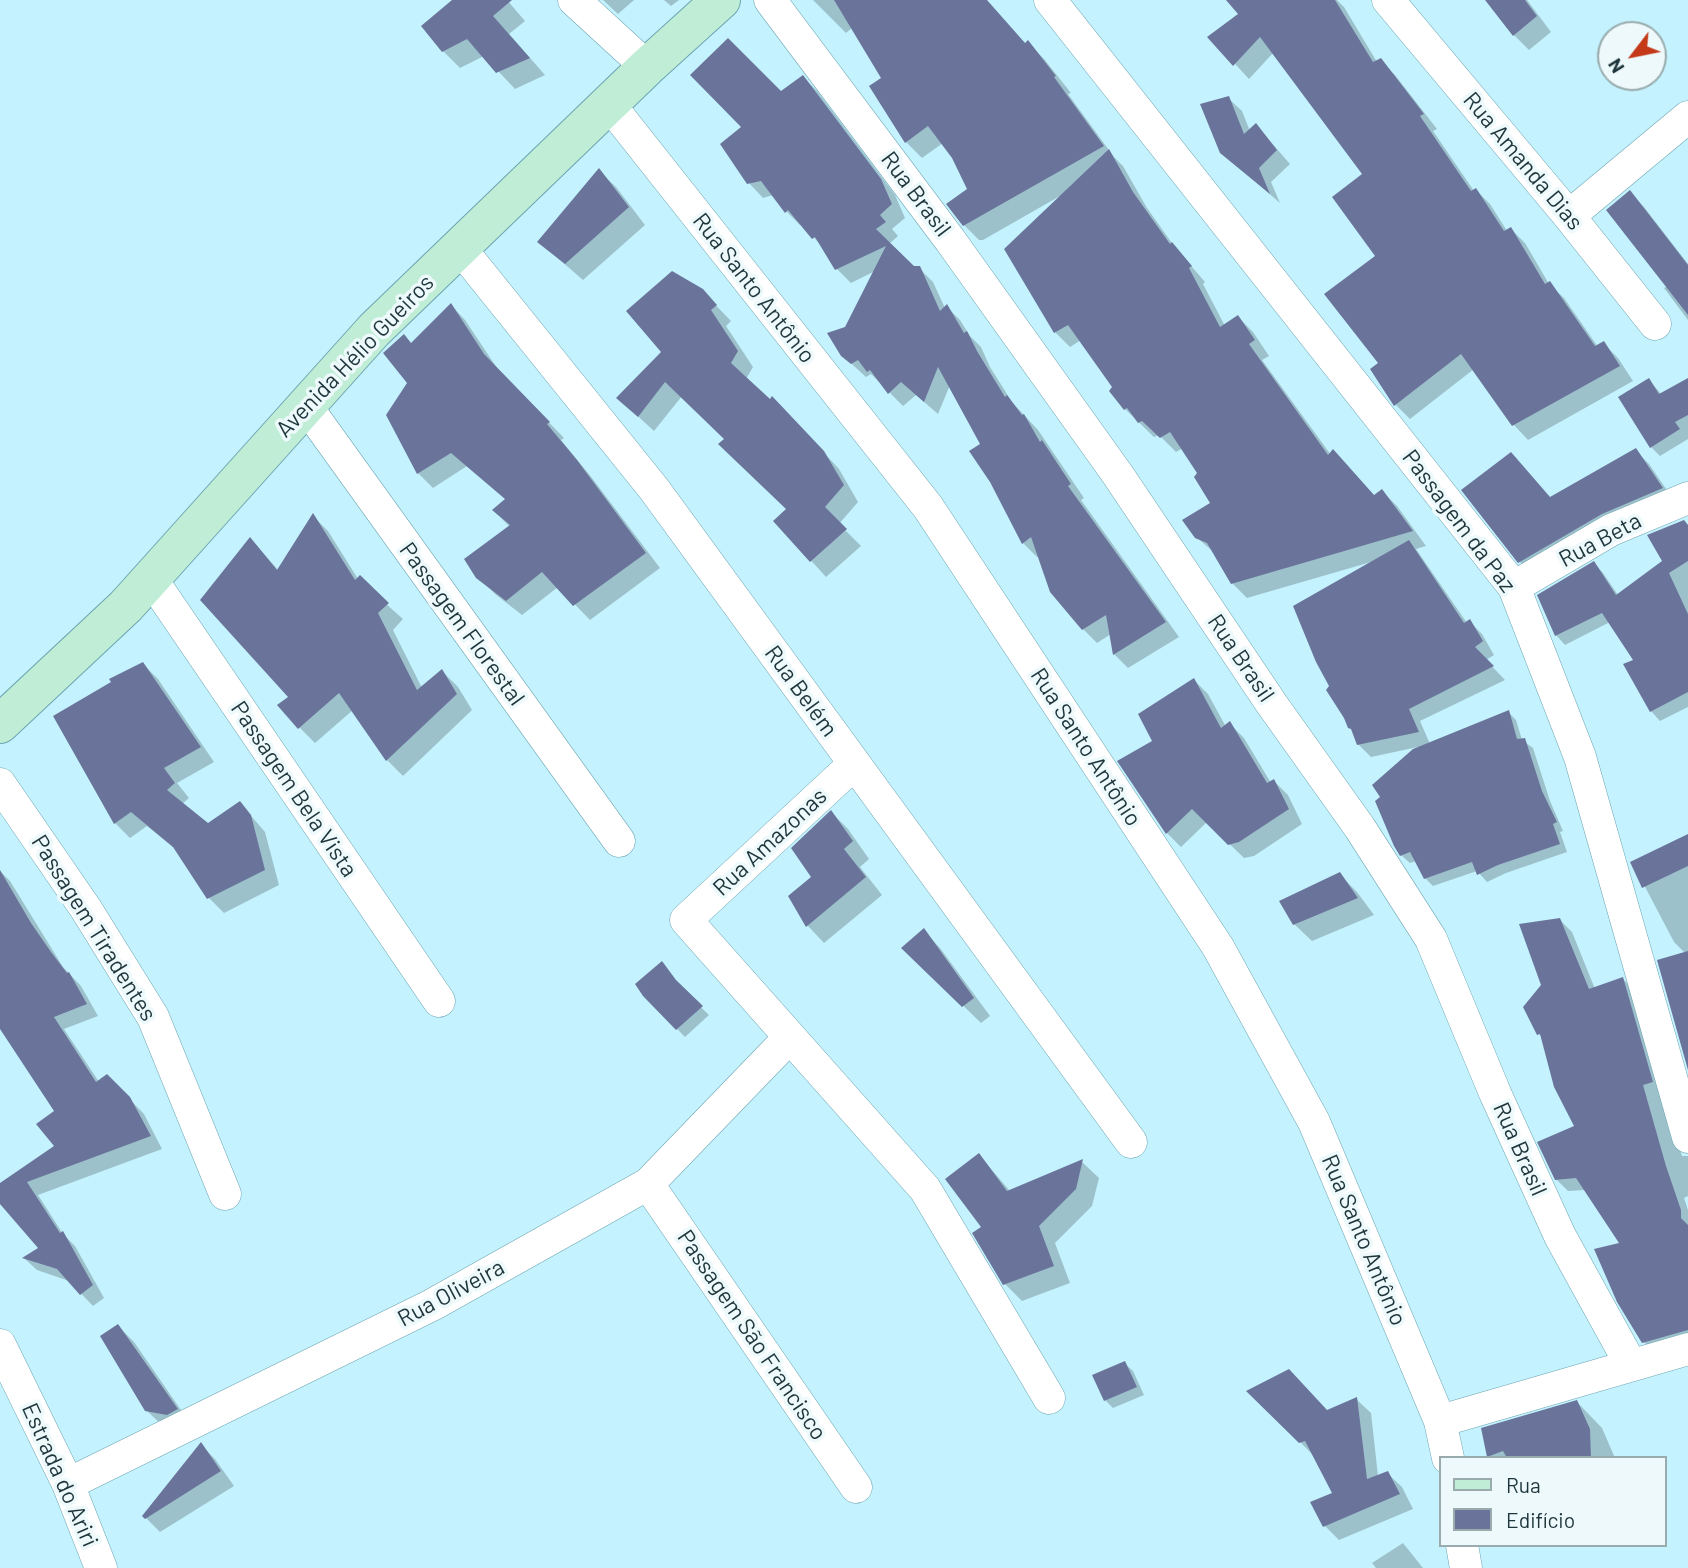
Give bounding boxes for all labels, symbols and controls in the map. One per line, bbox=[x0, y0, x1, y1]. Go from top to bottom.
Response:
north arrow bbox=[1597, 21, 1667, 91]
text: N bbox=[1602, 55, 1629, 78]
street label: Rua Amanda Dias bbox=[1457, 86, 1589, 236]
street label: Rua Brasil bbox=[875, 146, 957, 242]
street label: Rua Santo Antônio bbox=[687, 207, 821, 369]
street label: Avenida Hélio Gueiros bbox=[270, 269, 440, 443]
street label: Passagem da Paz bbox=[1396, 444, 1522, 598]
street label: Rua Beta bbox=[1554, 507, 1646, 573]
street label: Passagem Florestal bbox=[394, 537, 530, 711]
street label: Rua Brasil bbox=[1202, 609, 1280, 707]
street label: Rua Belém bbox=[759, 640, 843, 742]
street label: Rua Santo Antônio bbox=[1025, 663, 1147, 831]
street label: Passagem Bela Vista bbox=[225, 696, 363, 882]
street label: Rua Amazonas bbox=[707, 782, 833, 902]
street label: Passagem Tiradentes bbox=[26, 830, 162, 1026]
street label: Rua Brasil bbox=[1487, 1098, 1553, 1200]
street label: Rua Santo Antônio bbox=[1316, 1150, 1412, 1330]
street label: Passagem São Francisco bbox=[671, 1225, 833, 1445]
street label: Rua Oliveira bbox=[393, 1253, 509, 1333]
street label: Estrada do Ariri bbox=[16, 1399, 104, 1551]
legend bbox=[1440, 1456, 1667, 1547]
text: Rua bbox=[1506, 1472, 1541, 1497]
text: Edifício bbox=[1506, 1507, 1575, 1532]

